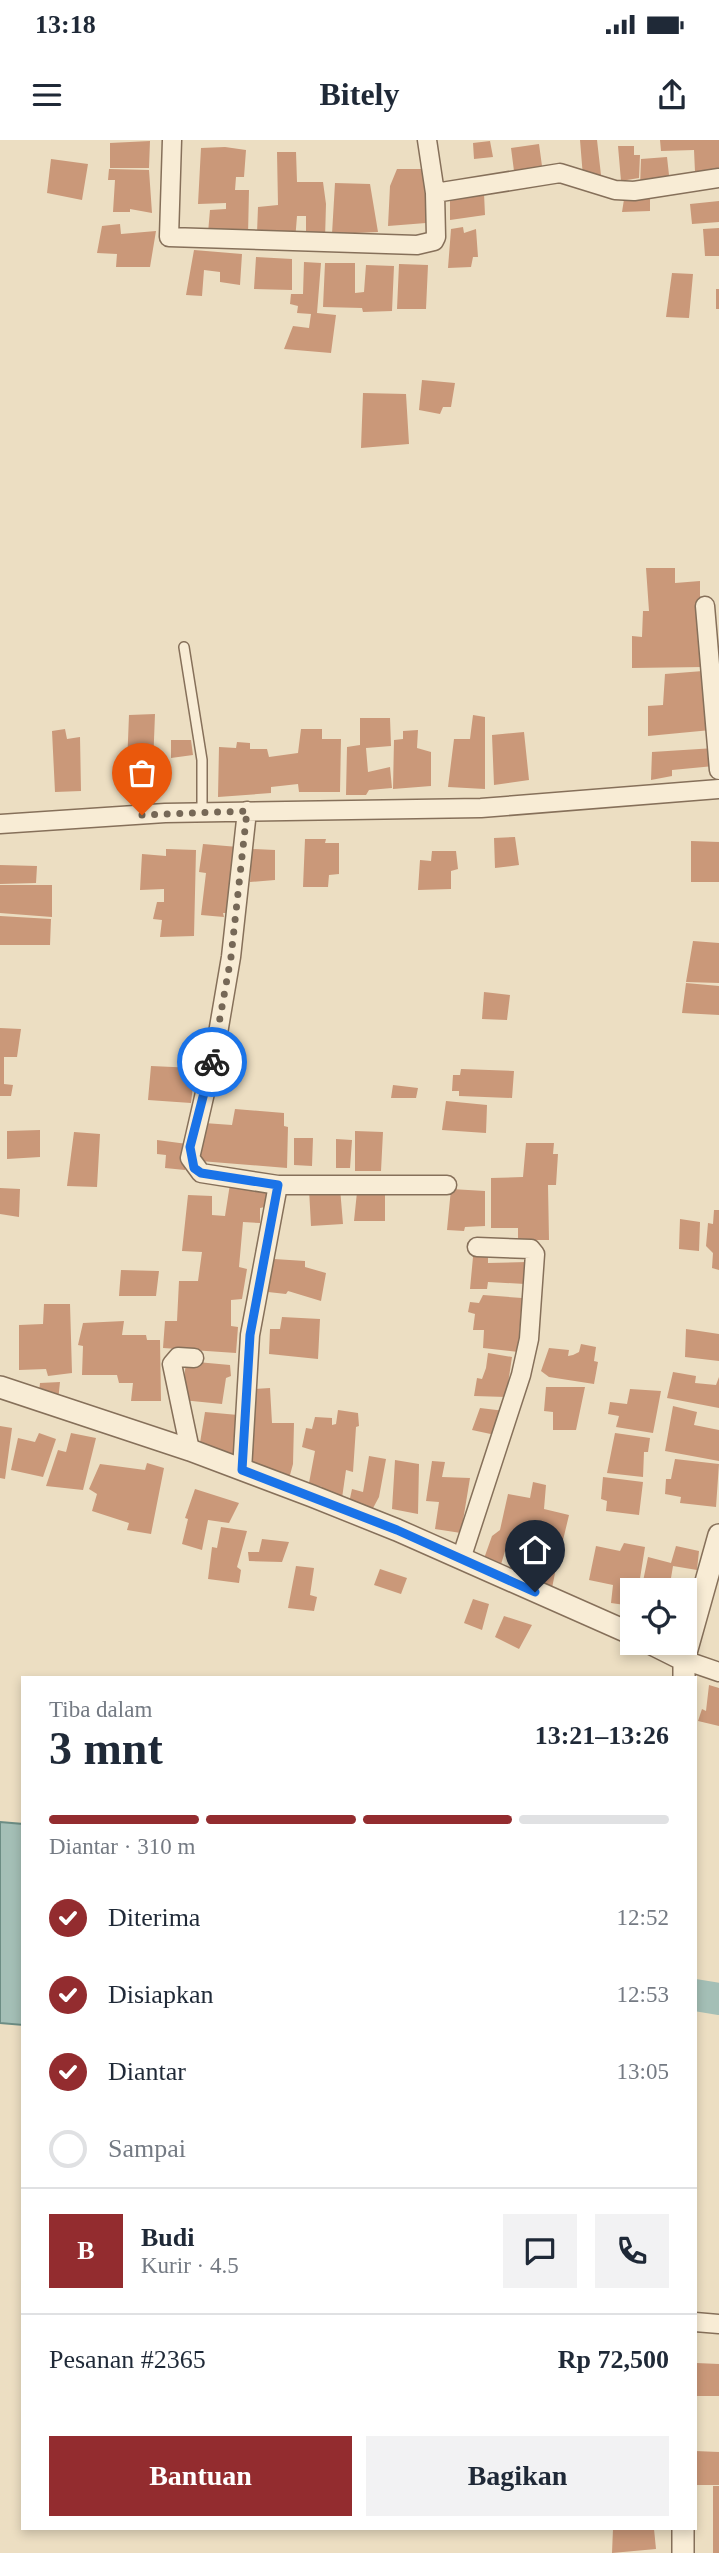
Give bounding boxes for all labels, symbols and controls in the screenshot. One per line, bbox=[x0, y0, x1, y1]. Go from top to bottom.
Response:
text: 13:18 bbox=[35, 10, 96, 39]
icon: menu bbox=[28, 76, 66, 114]
text: Bitely bbox=[320, 76, 399, 112]
icon: share bbox=[653, 76, 691, 114]
pin bbox=[112, 743, 172, 815]
icon: bag bbox=[123, 754, 161, 792]
courier bbox=[177, 1027, 247, 1097]
icon: bike bbox=[193, 1043, 231, 1081]
pin bbox=[505, 1520, 565, 1592]
icon: home bbox=[516, 1531, 554, 1569]
map controls bbox=[620, 1578, 697, 1655]
button: locate bbox=[620, 1578, 697, 1655]
text: Tiba dalam bbox=[49, 1697, 152, 1722]
text: 13:21–13:26 bbox=[535, 1721, 669, 1750]
text: 3 mnt bbox=[49, 1723, 163, 1774]
text: Diantar · 310 m bbox=[49, 1834, 195, 1859]
icon: check bbox=[49, 1899, 87, 1937]
text: Diterima bbox=[108, 1903, 200, 1932]
text: 12:52 bbox=[617, 1905, 669, 1930]
icon: check bbox=[49, 1976, 87, 2014]
text: Disiapkan bbox=[108, 1980, 213, 2009]
text: 12:53 bbox=[617, 1982, 669, 2007]
icon: check bbox=[49, 2053, 87, 2091]
text: Diantar bbox=[108, 2057, 186, 2086]
text: 13:05 bbox=[617, 2059, 669, 2084]
text: Sampai bbox=[108, 2134, 186, 2163]
button: chat bbox=[503, 2214, 577, 2288]
button: phone bbox=[595, 2214, 669, 2288]
text: Budi bbox=[141, 2223, 195, 2252]
text: B bbox=[77, 2236, 95, 2265]
text: Kurir · 4.5 bbox=[141, 2253, 239, 2278]
text: Pesanan #2365 bbox=[49, 2345, 206, 2374]
text: Rp 72,500 bbox=[558, 2345, 669, 2374]
button: Bantuan bbox=[49, 2436, 352, 2516]
button: Bagikan bbox=[366, 2436, 669, 2516]

